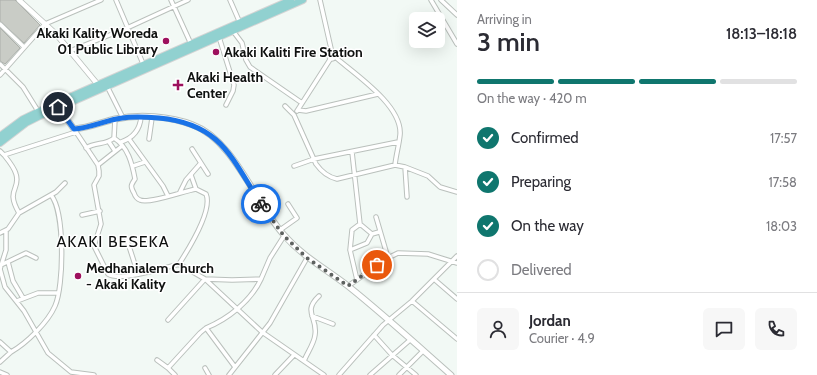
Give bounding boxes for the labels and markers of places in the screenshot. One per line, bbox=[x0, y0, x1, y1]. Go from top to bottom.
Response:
place label: Akaki Kality Woreda 01 Public Library bbox=[36, 24, 158, 58]
marker: Akaki Kality Woreda 01 Public Library bbox=[161, 36, 171, 46]
place label: Akaki Kaliti Fire Station bbox=[224, 43, 363, 61]
marker: Akaki Kaliti Fire Station bbox=[211, 47, 221, 57]
place label: Akaki Health Center bbox=[187, 68, 263, 102]
marker: Akaki Health Center bbox=[172, 79, 184, 91]
pin bbox=[41, 90, 75, 124]
pin bbox=[360, 248, 394, 282]
place label: Medhanialem Church - Akaki Kality bbox=[86, 259, 214, 293]
marker: Medhanialem Church - Akaki Kality bbox=[73, 271, 83, 281]

